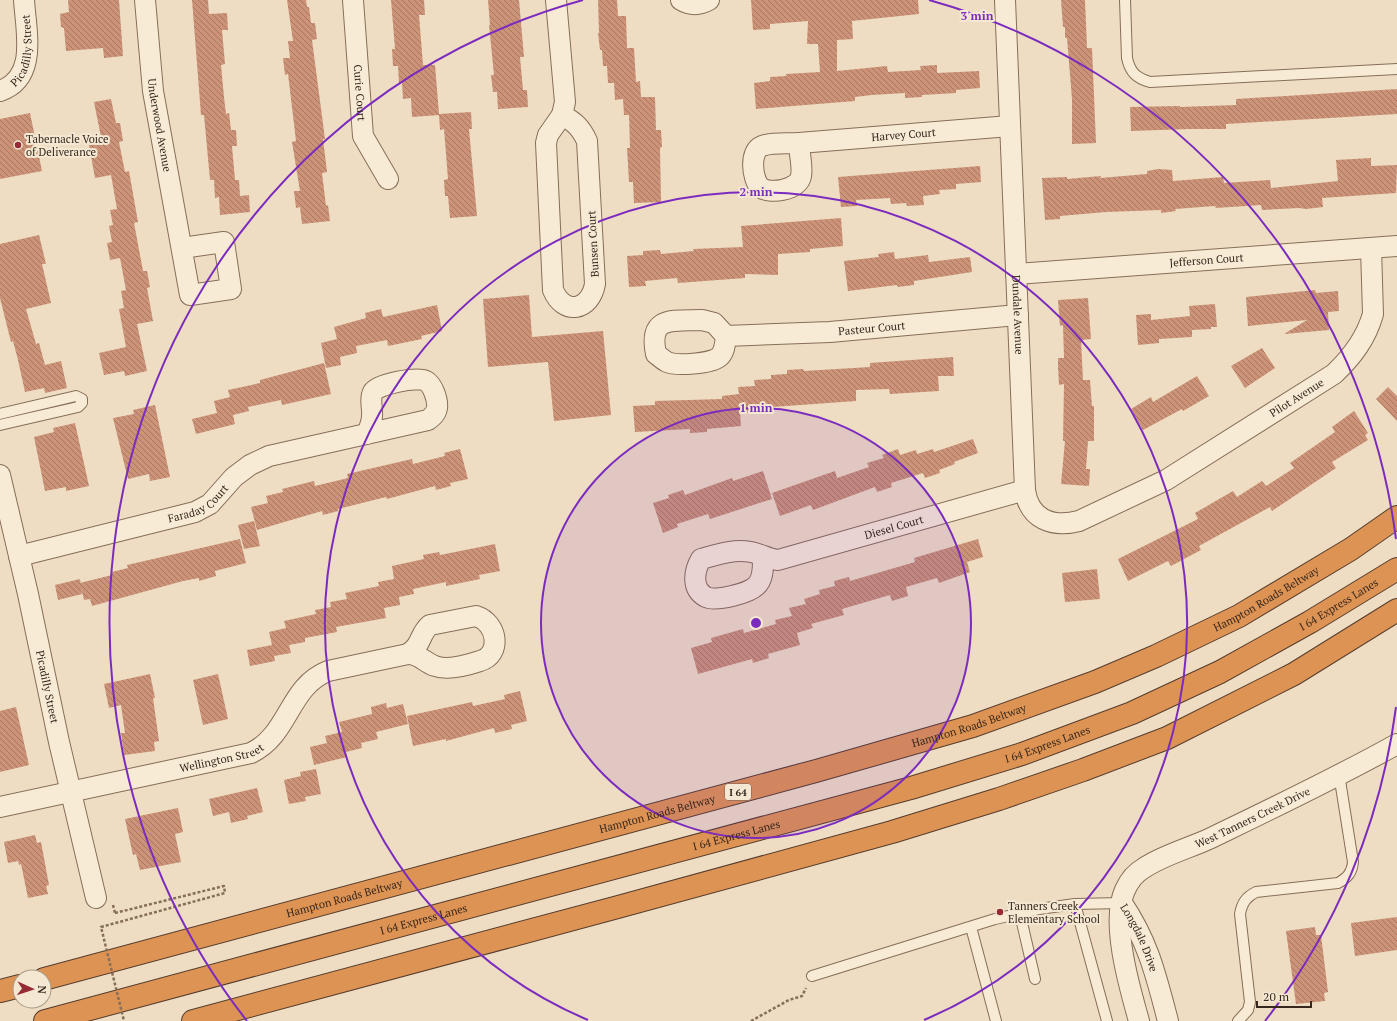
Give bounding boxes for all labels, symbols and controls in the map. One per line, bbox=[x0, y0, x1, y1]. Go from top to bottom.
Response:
text: 3 min bbox=[961, 8, 994, 23]
street label: Picadilly Street bbox=[7, 14, 34, 90]
street label: Curie Court bbox=[351, 64, 369, 122]
street label: Underwood Avenue bbox=[145, 78, 175, 173]
street label: Harvey Court bbox=[871, 125, 936, 144]
place label: Tabernacle Voice of Deliverance bbox=[26, 132, 109, 159]
marker: Tabernacle Voice of Deliverance bbox=[13, 140, 23, 150]
text: 2 min bbox=[740, 184, 773, 199]
street label: Bunsen Court bbox=[584, 210, 602, 278]
street label: Jefferson Court bbox=[1169, 250, 1244, 270]
street label: Dundale Avenue bbox=[1009, 275, 1026, 355]
street label: Pasteur Court bbox=[838, 318, 906, 338]
street label: Pilot Avenue bbox=[1267, 375, 1327, 420]
text: 1 min bbox=[740, 400, 773, 415]
street label: Faraday Court bbox=[166, 481, 231, 526]
street label: Diesel Court bbox=[863, 512, 925, 542]
street label: Hampton Roads Beltway bbox=[1211, 563, 1322, 634]
street label: I 64 Express Lanes bbox=[1297, 575, 1381, 634]
centre of rings bbox=[749, 616, 763, 630]
street label: Picadilly Street bbox=[33, 649, 62, 725]
street label: Hampton Roads Beltway bbox=[910, 700, 1028, 750]
street label: I 64 Express Lanes bbox=[1003, 722, 1092, 766]
street label: Wellington Street bbox=[178, 740, 267, 775]
road number: I 64 bbox=[725, 784, 751, 800]
street label: West Tanners Creek Drive bbox=[1193, 784, 1313, 851]
street label: Hampton Roads Beltway bbox=[598, 791, 717, 836]
street label: I 64 Express Lanes bbox=[691, 816, 782, 853]
street label: Hampton Roads Beltway bbox=[285, 876, 404, 920]
place label: Tanners Creek Elementary School bbox=[1008, 899, 1100, 926]
street label: I 64 Express Lanes bbox=[378, 901, 469, 938]
street label: Longdale Drive bbox=[1117, 901, 1161, 974]
marker: Tanners Creek Elementary School bbox=[995, 907, 1005, 917]
north arrow bbox=[12, 969, 52, 1009]
scale bar bbox=[1257, 983, 1311, 1009]
text: N bbox=[35, 985, 49, 995]
text: 20 m bbox=[1263, 989, 1290, 1004]

